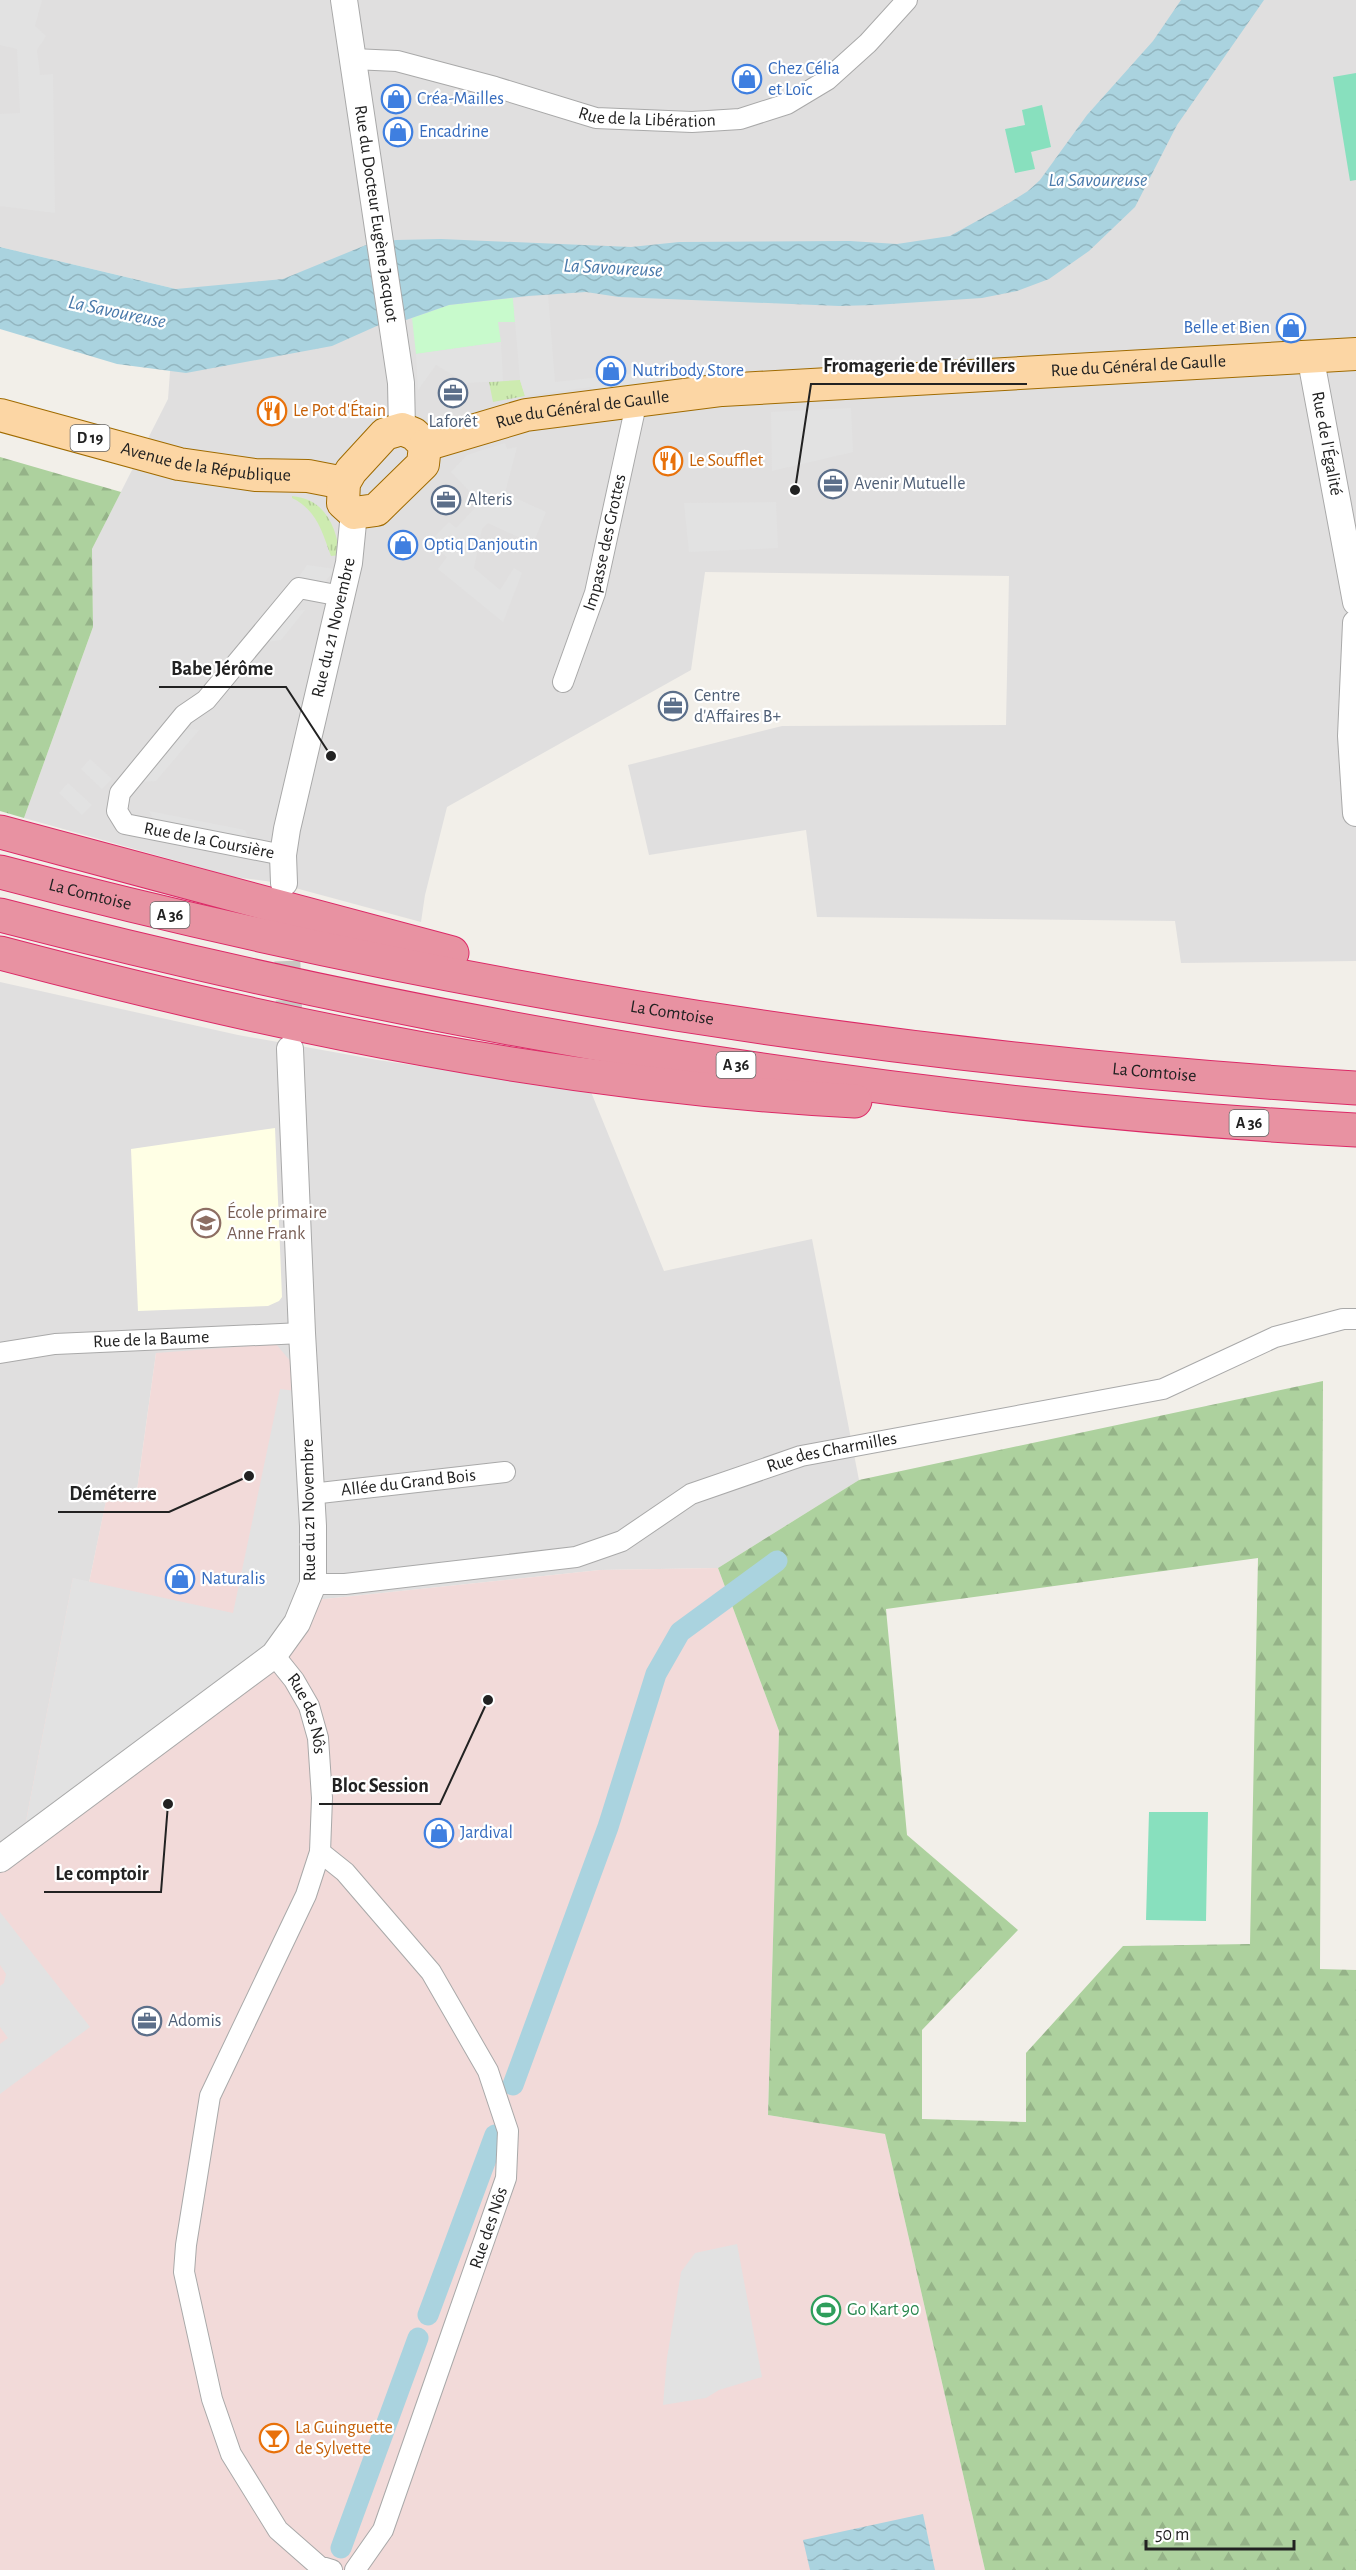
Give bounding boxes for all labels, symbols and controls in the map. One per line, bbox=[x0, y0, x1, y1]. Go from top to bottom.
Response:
place label: Chez Célia et Loïc bbox=[768, 60, 840, 99]
shop icon: Chez Célia et Loïc bbox=[731, 63, 763, 95]
shop icon: Créa-Mailles bbox=[380, 83, 412, 115]
place label: Créa-Mailles bbox=[417, 90, 504, 108]
street label: Rue du Docteur Eugène Jacquot bbox=[351, 104, 401, 324]
street label: Rue de la Libération bbox=[576, 104, 716, 131]
shop icon: Encadrine bbox=[382, 116, 414, 148]
place label: Encadrine bbox=[419, 123, 489, 141]
water label: La Savoureuse bbox=[1048, 170, 1148, 190]
water label: La Savoureuse bbox=[563, 255, 664, 281]
water label: La Savoureuse bbox=[66, 292, 168, 332]
shop icon: Belle et Bien bbox=[1275, 312, 1307, 344]
place label: Belle et Bien bbox=[1183, 319, 1270, 337]
callout: Fromagerie de Trévillers bbox=[811, 346, 1027, 384]
street label: Rue du Général de Gaulle bbox=[1050, 352, 1226, 380]
shop icon: Nutribody Store bbox=[595, 355, 627, 387]
text: Fromagerie de Trévillers bbox=[823, 356, 1015, 376]
place label: Nutribody Store bbox=[632, 362, 744, 380]
office icon: Laforêt bbox=[437, 377, 469, 409]
street label: Rue du Général de Gaulle bbox=[494, 388, 670, 432]
street label: Rue de l'Égalité bbox=[1308, 390, 1345, 497]
restaurant icon: Le Pot d'Étain bbox=[256, 395, 288, 427]
place label: Le Pot d'Étain bbox=[293, 399, 386, 420]
place label: Laforêt bbox=[428, 413, 478, 431]
road number: D 19 bbox=[70, 425, 110, 451]
street label: Avenue de la République bbox=[119, 439, 291, 485]
restaurant icon: Le Soufflet bbox=[652, 445, 684, 477]
place label: Le Soufflet bbox=[689, 452, 763, 470]
office icon: Avenir Mutuelle bbox=[817, 468, 849, 500]
street label: Impasse des Grottes bbox=[580, 473, 630, 613]
place label: Avenir Mutuelle bbox=[854, 475, 966, 493]
office icon: Alteris bbox=[430, 484, 462, 516]
place label: Alteris bbox=[467, 491, 512, 509]
shop icon: Optiq Danjoutin bbox=[387, 529, 419, 561]
place label: Optiq Danjoutin bbox=[424, 536, 538, 554]
street label: Rue du 21 Novembre bbox=[309, 557, 358, 699]
callout: Babe Jérôme bbox=[159, 649, 286, 687]
text: Babe Jérôme bbox=[171, 659, 273, 679]
place label: Centre d'Affaires B+ bbox=[694, 687, 781, 726]
office icon: Centre d'Affaires B+ bbox=[657, 690, 689, 722]
street label: Rue de la Coursière bbox=[142, 820, 276, 862]
street label: La Comtoise bbox=[47, 876, 133, 914]
road number: A 36 bbox=[150, 902, 190, 928]
street label: La Comtoise bbox=[629, 998, 715, 1029]
road number: A 36 bbox=[716, 1052, 756, 1078]
street label: La Comtoise bbox=[1111, 1060, 1197, 1085]
road number: A 36 bbox=[1230, 1110, 1268, 1136]
place label: École primaire Anne Frank bbox=[227, 1201, 327, 1243]
school or university icon: École primaire Anne Frank bbox=[190, 1207, 222, 1239]
street label: Rue de la Baume bbox=[93, 1328, 210, 1351]
street label: Rue des Charmilles bbox=[764, 1429, 898, 1476]
street label: Rue du 21 Novembre bbox=[299, 1439, 319, 1581]
street label: Allée du Grand Bois bbox=[340, 1466, 477, 1500]
callout: Déméterre bbox=[58, 1474, 169, 1512]
text: Déméterre bbox=[69, 1484, 157, 1504]
shop icon: Naturalis bbox=[164, 1563, 196, 1595]
place label: Naturalis bbox=[201, 1570, 265, 1588]
street label: Rue des Nôs bbox=[284, 1670, 328, 1755]
callout: Bloc Session bbox=[319, 1766, 440, 1804]
text: Bloc Session bbox=[331, 1776, 429, 1796]
shop icon: Jardival bbox=[423, 1817, 455, 1849]
place label: Jardival bbox=[460, 1824, 513, 1842]
callout: Le comptoir bbox=[44, 1854, 161, 1892]
text: Le comptoir bbox=[55, 1864, 149, 1884]
office icon: Adomis bbox=[131, 2005, 163, 2037]
place label: Adomis bbox=[168, 2012, 221, 2030]
street label: Rue des Nôs bbox=[467, 2185, 511, 2271]
sports icon: Go Kart 90 bbox=[810, 2294, 842, 2326]
place label: Go Kart 90 bbox=[847, 2301, 920, 2319]
place label: La Guinguette de Sylvette bbox=[295, 2419, 393, 2458]
bar icon: La Guinguette de Sylvette bbox=[258, 2422, 290, 2454]
scale bar bbox=[1146, 2513, 1294, 2551]
text: 50 m bbox=[1155, 2526, 1189, 2544]

